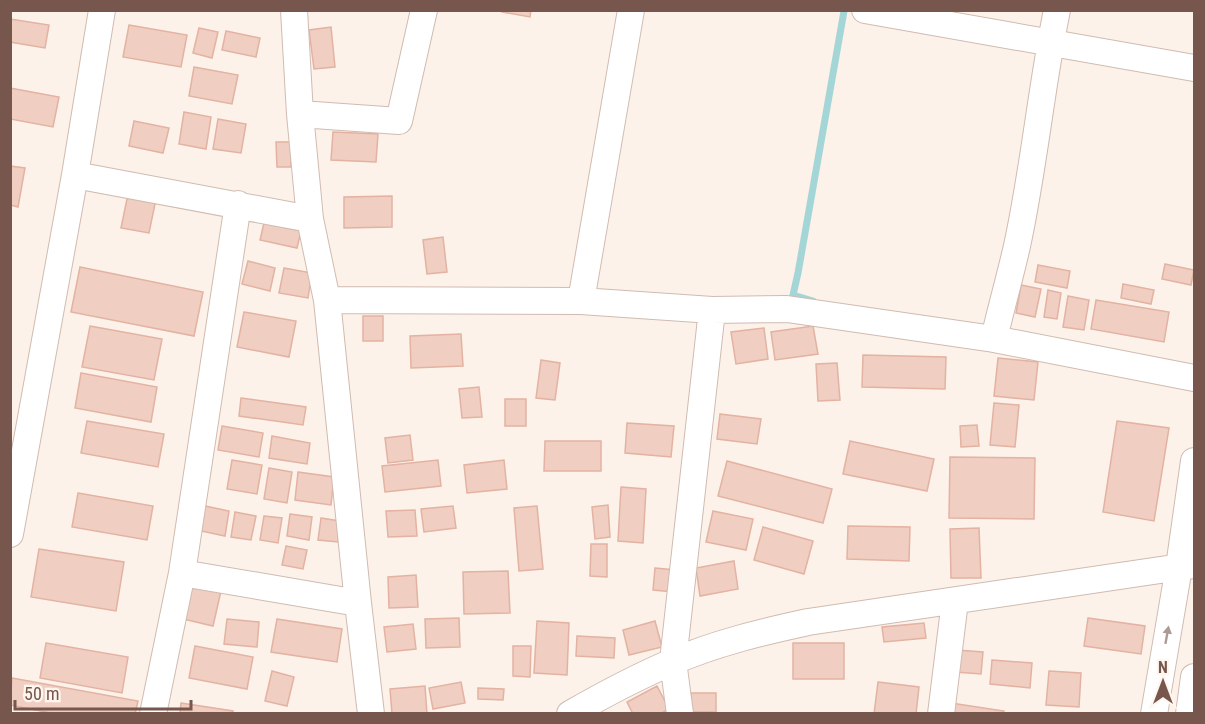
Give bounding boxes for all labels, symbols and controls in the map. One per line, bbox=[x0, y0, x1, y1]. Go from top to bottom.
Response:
one-way arrow bbox=[1163, 625, 1172, 644]
north arrow bbox=[1133, 652, 1193, 712]
text: N bbox=[1158, 658, 1168, 677]
scale bar bbox=[15, 673, 190, 711]
text: 50 m bbox=[24, 683, 59, 704]

